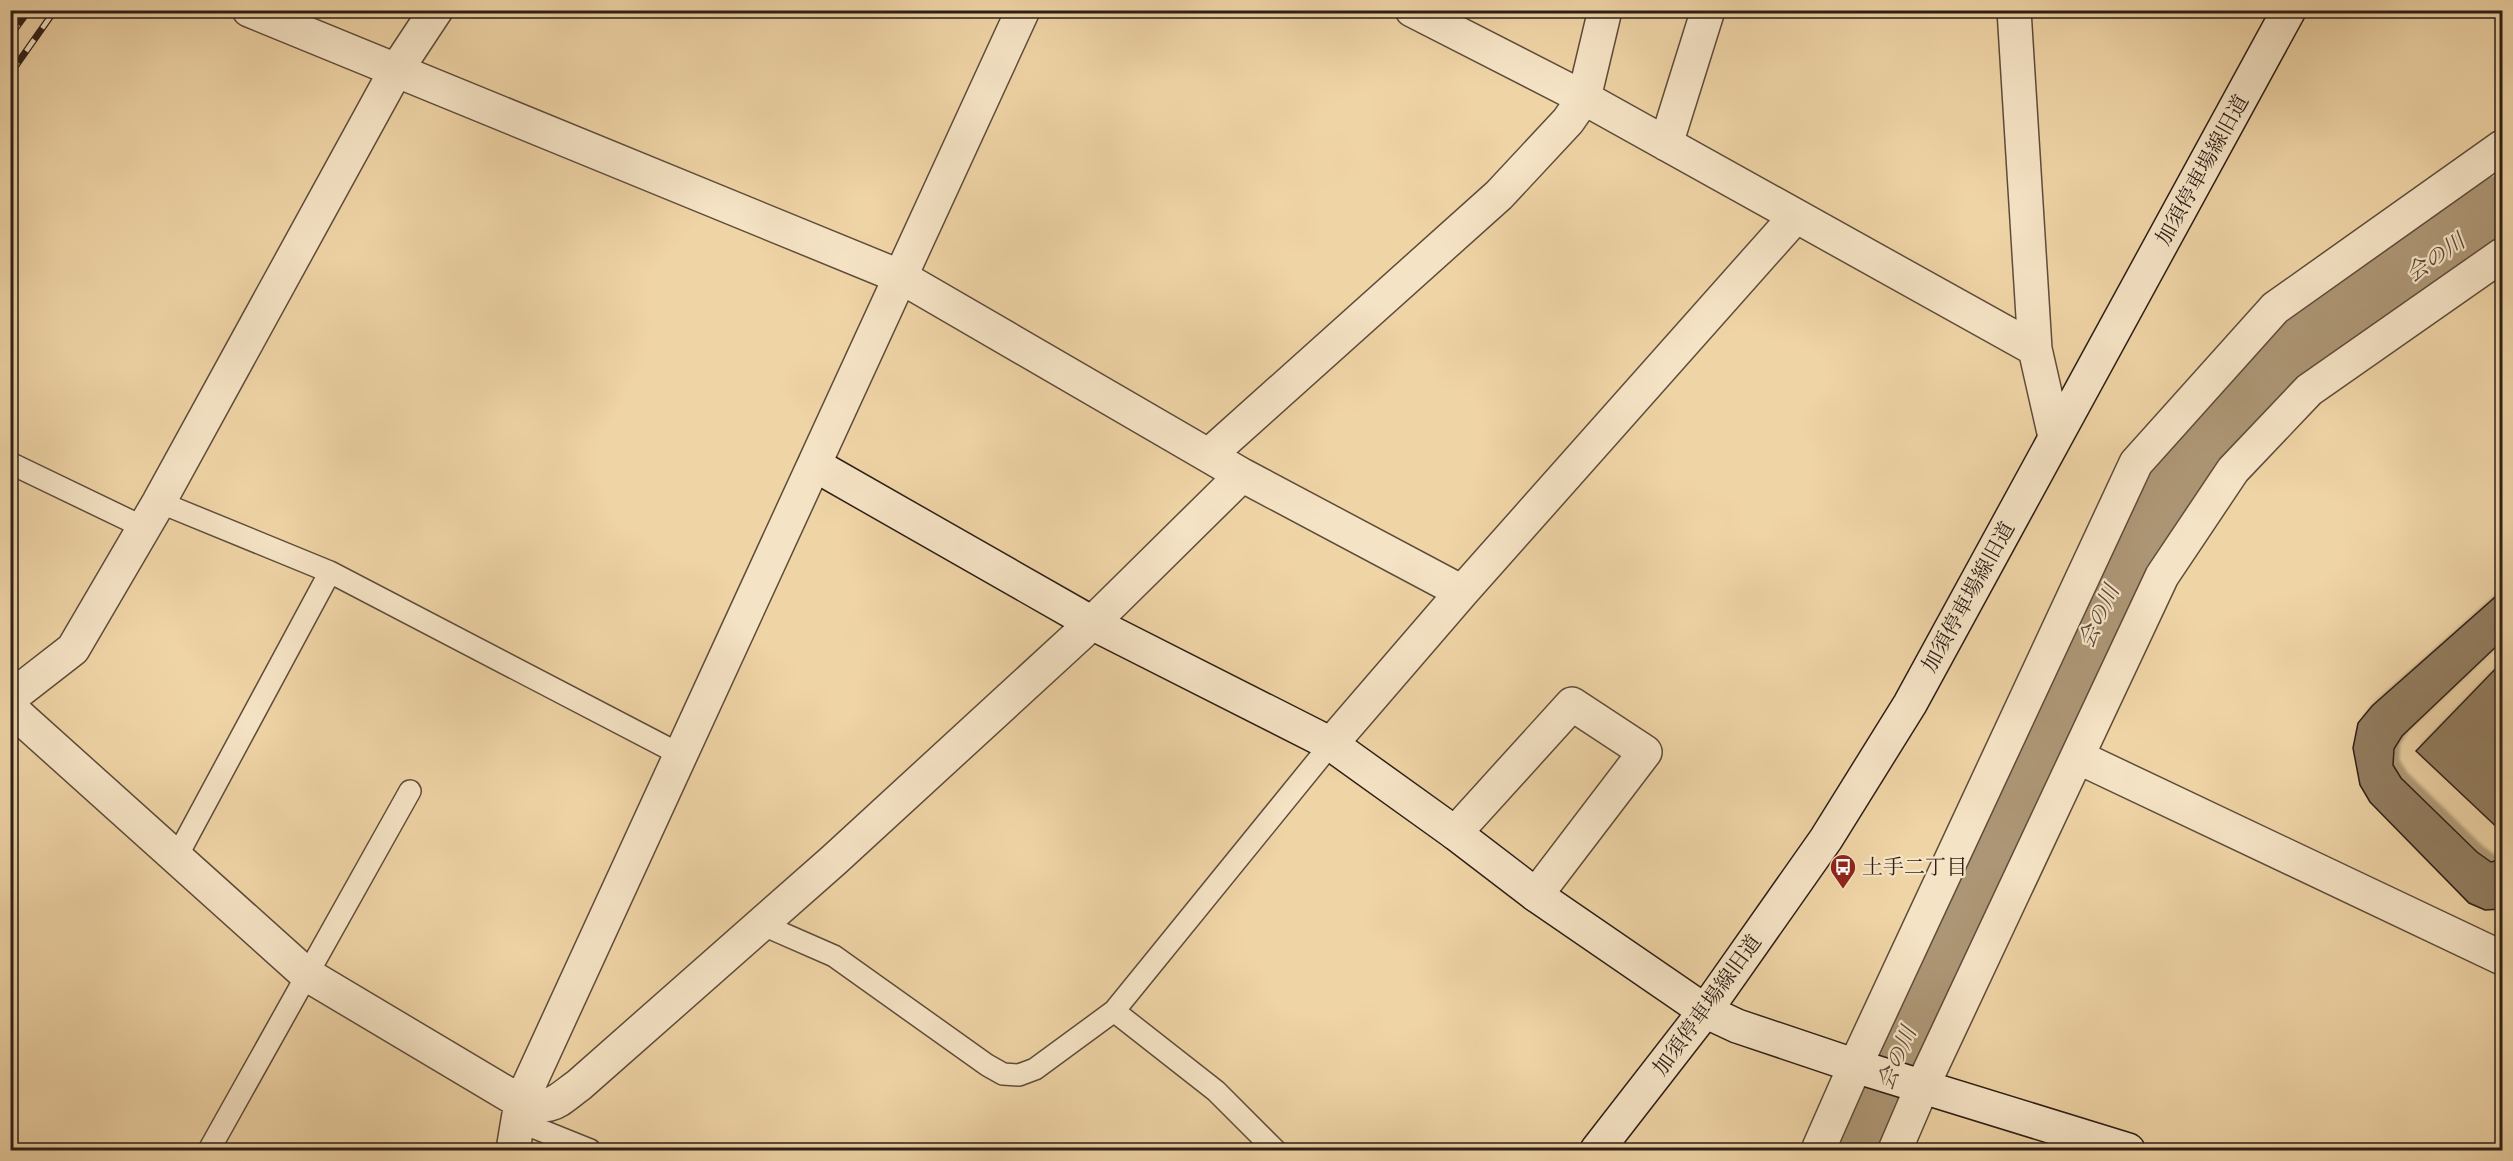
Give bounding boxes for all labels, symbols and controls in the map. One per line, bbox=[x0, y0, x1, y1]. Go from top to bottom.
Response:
street label: 加須停車場線旧道 bbox=[2151, 91, 2255, 250]
water label: 会の川 bbox=[2401, 227, 2472, 288]
street label: 加須停車場線旧道 bbox=[1917, 518, 2021, 677]
water label: 会の川 bbox=[2073, 579, 2126, 652]
bus stop icon: 土手二丁目 bbox=[1828, 852, 1858, 890]
place label: 土手二丁目 bbox=[1862, 855, 1967, 881]
street label: 加須停車場線旧道 bbox=[1648, 930, 1768, 1081]
water label: 会の川 bbox=[1872, 1021, 1923, 1094]

